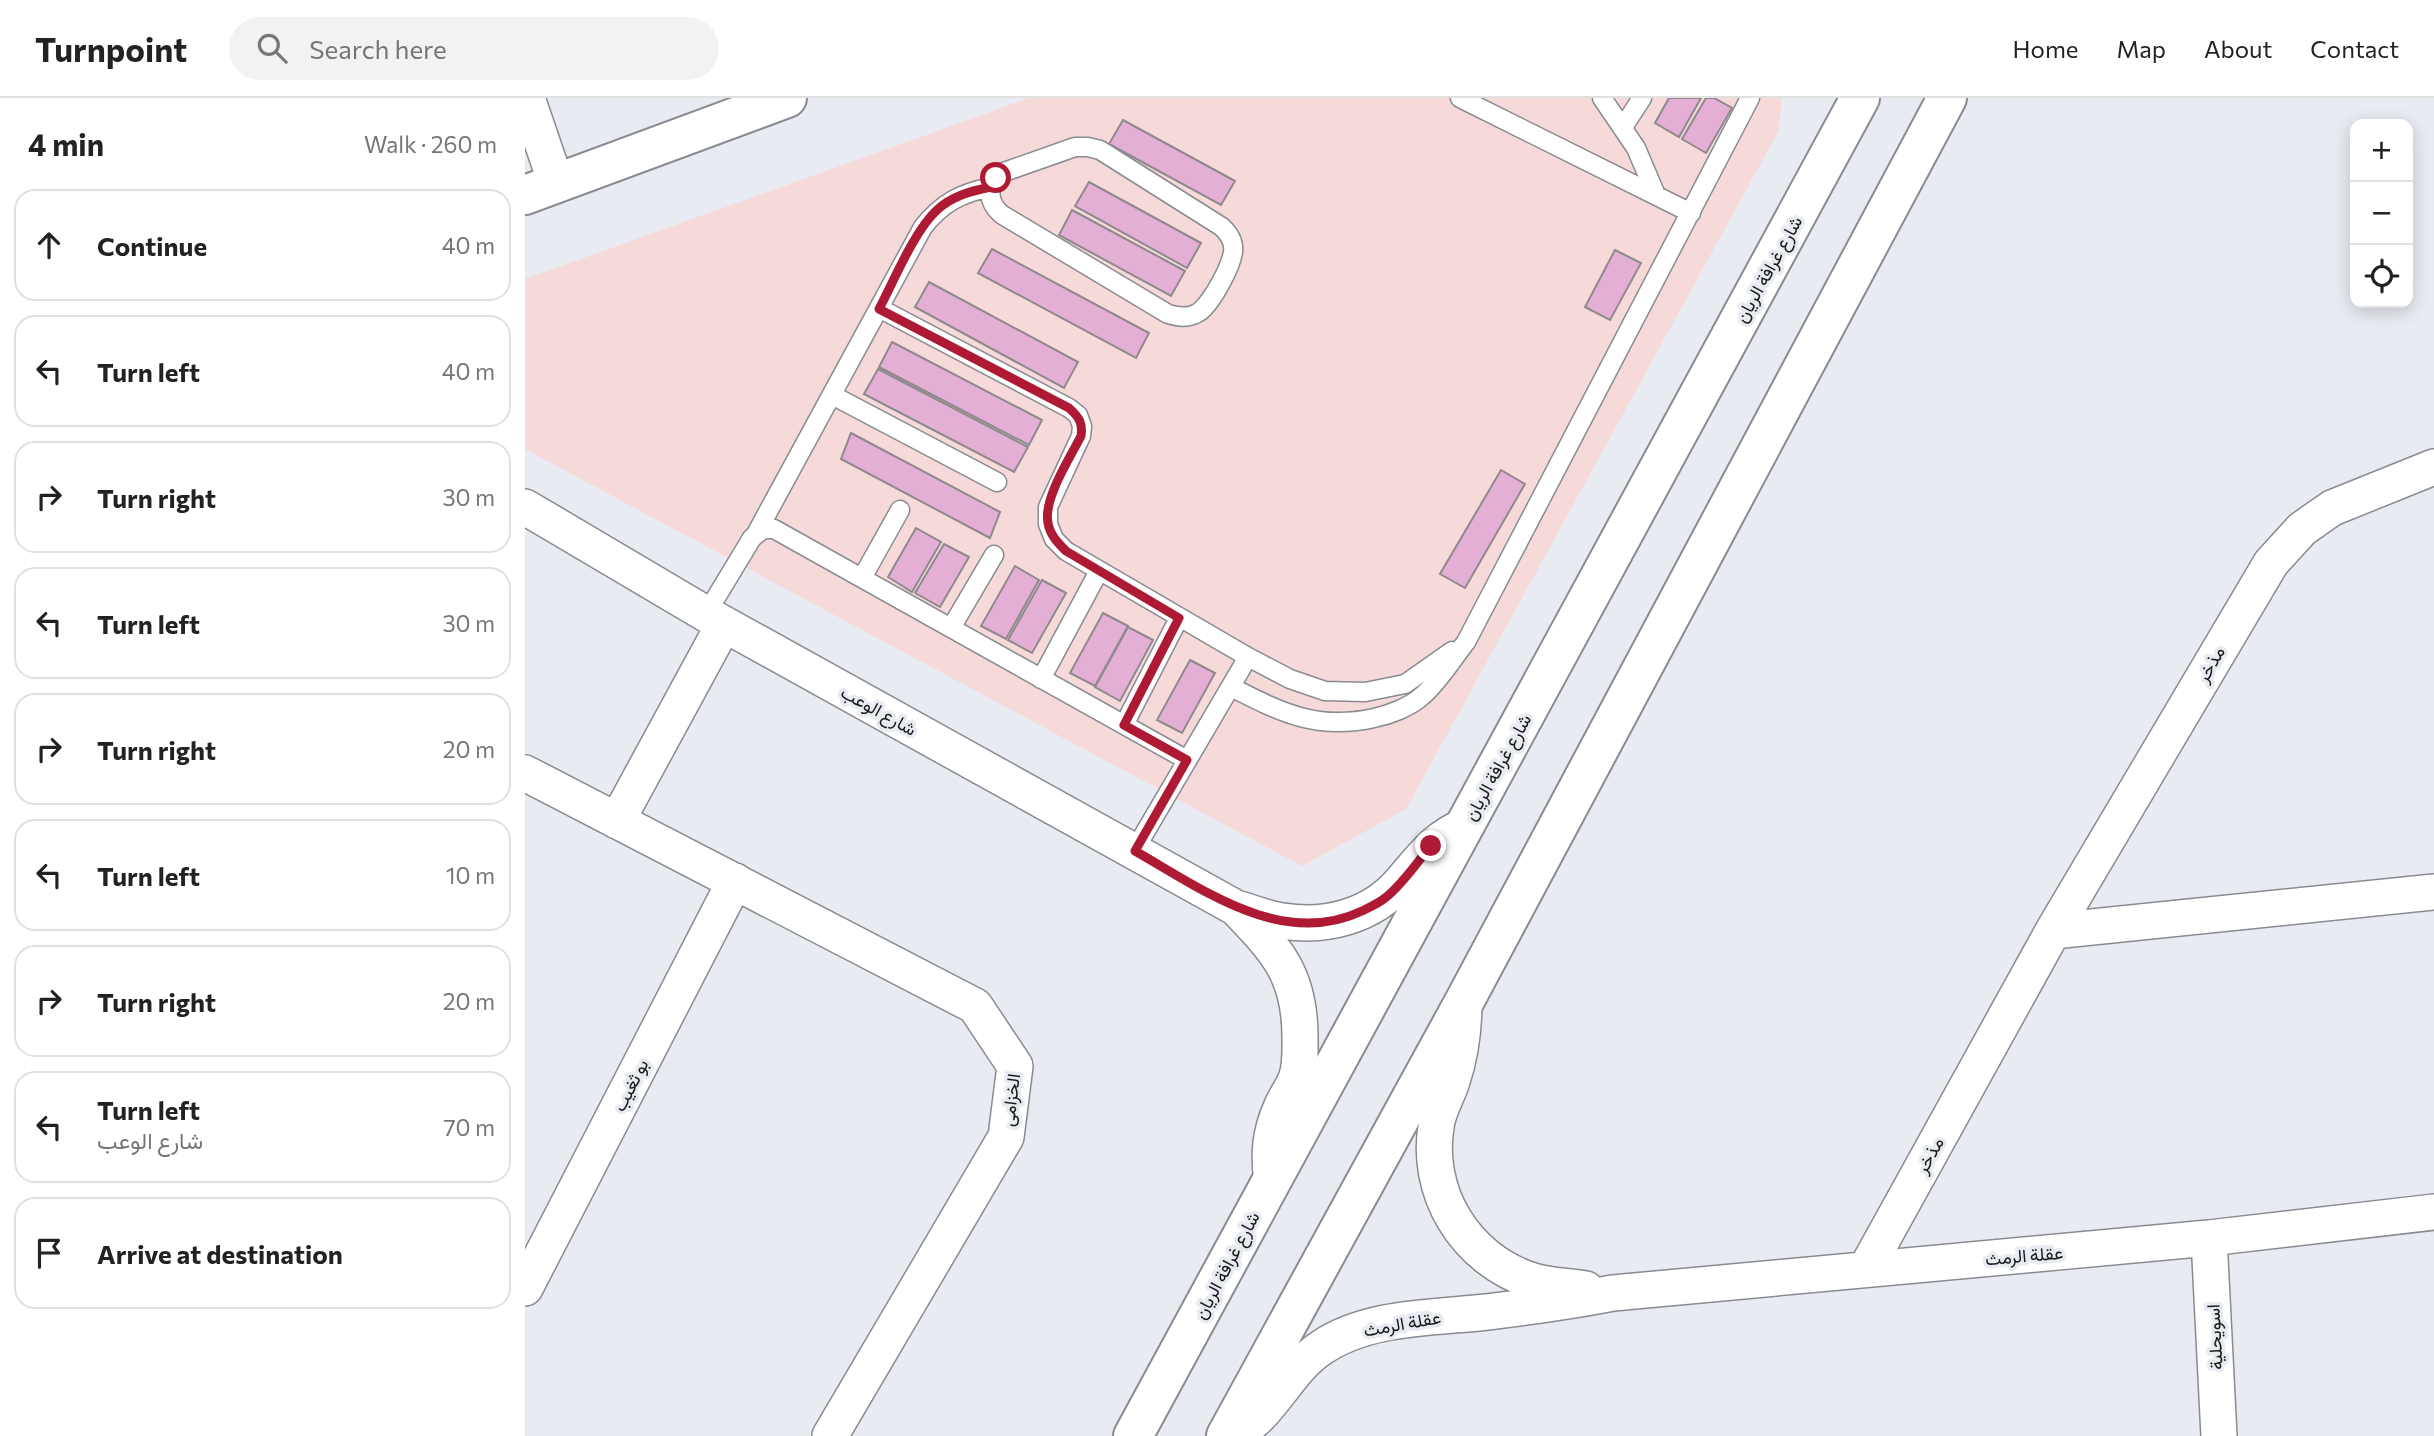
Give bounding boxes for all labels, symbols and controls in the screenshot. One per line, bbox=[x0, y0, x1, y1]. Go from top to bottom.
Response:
search box bbox=[229, 17, 719, 80]
text: Turnpoint bbox=[35, 28, 187, 69]
icon: search bbox=[253, 29, 291, 67]
text: Search here bbox=[309, 33, 447, 64]
text: Home bbox=[2013, 34, 2079, 63]
text: Map bbox=[2117, 34, 2166, 63]
text: About bbox=[2204, 34, 2272, 63]
text: Contact bbox=[2310, 34, 2399, 63]
map controls bbox=[2350, 119, 2413, 308]
button: + bbox=[2350, 119, 2413, 182]
text: 4 min bbox=[28, 125, 104, 162]
text: Walk · 260 m bbox=[364, 130, 497, 158]
route start bbox=[980, 162, 1011, 193]
button: − bbox=[2350, 182, 2413, 245]
street label: شارع غرافة الريان bbox=[1730, 212, 1808, 327]
icon: ahead bbox=[30, 226, 68, 264]
text: Continue bbox=[97, 230, 207, 261]
text: 40 m bbox=[442, 231, 495, 259]
button: locate bbox=[2350, 245, 2413, 308]
icon: left bbox=[30, 352, 68, 390]
text: Turn left bbox=[97, 356, 200, 387]
text: 40 m bbox=[442, 357, 495, 385]
icon: right bbox=[30, 478, 68, 516]
text: Turn right bbox=[97, 482, 216, 513]
text: 30 m bbox=[442, 483, 495, 511]
icon: left bbox=[30, 604, 68, 642]
text: Turn left bbox=[97, 608, 200, 639]
text: 30 m bbox=[442, 609, 495, 637]
street label: مذخر bbox=[2190, 642, 2230, 687]
street label: شارع الوعب bbox=[836, 680, 921, 742]
street label: شارع غرافة الريان bbox=[1459, 710, 1537, 825]
icon: right bbox=[30, 730, 68, 768]
text: Turn right bbox=[97, 734, 216, 765]
text: 20 m bbox=[443, 735, 495, 763]
route end bbox=[1415, 830, 1446, 861]
icon: left bbox=[30, 856, 68, 894]
text: Turn left bbox=[97, 860, 200, 891]
text: 10 m bbox=[446, 861, 495, 889]
icon: right bbox=[30, 982, 68, 1020]
text: Turn right bbox=[97, 986, 216, 1017]
text: 20 m bbox=[443, 987, 495, 1015]
street label: بو ثغيب bbox=[608, 1055, 653, 1115]
street label: الخزامى bbox=[996, 1072, 1025, 1128]
text: Turn left bbox=[97, 1094, 200, 1125]
icon: left bbox=[30, 1108, 68, 1146]
text: 70 m bbox=[443, 1113, 495, 1141]
text: شارع الوعب bbox=[97, 1126, 203, 1154]
street label: مذخر bbox=[1910, 1133, 1949, 1178]
street label: شارع غرافة الريان bbox=[1188, 1207, 1265, 1324]
icon: arrive bbox=[30, 1234, 68, 1272]
text: Arrive at destination bbox=[97, 1238, 343, 1269]
street label: عقلة الرمث bbox=[1984, 1241, 2064, 1270]
street label: اسويحلية bbox=[2201, 1303, 2228, 1370]
street label: عقلة الرمث bbox=[1362, 1305, 1443, 1342]

